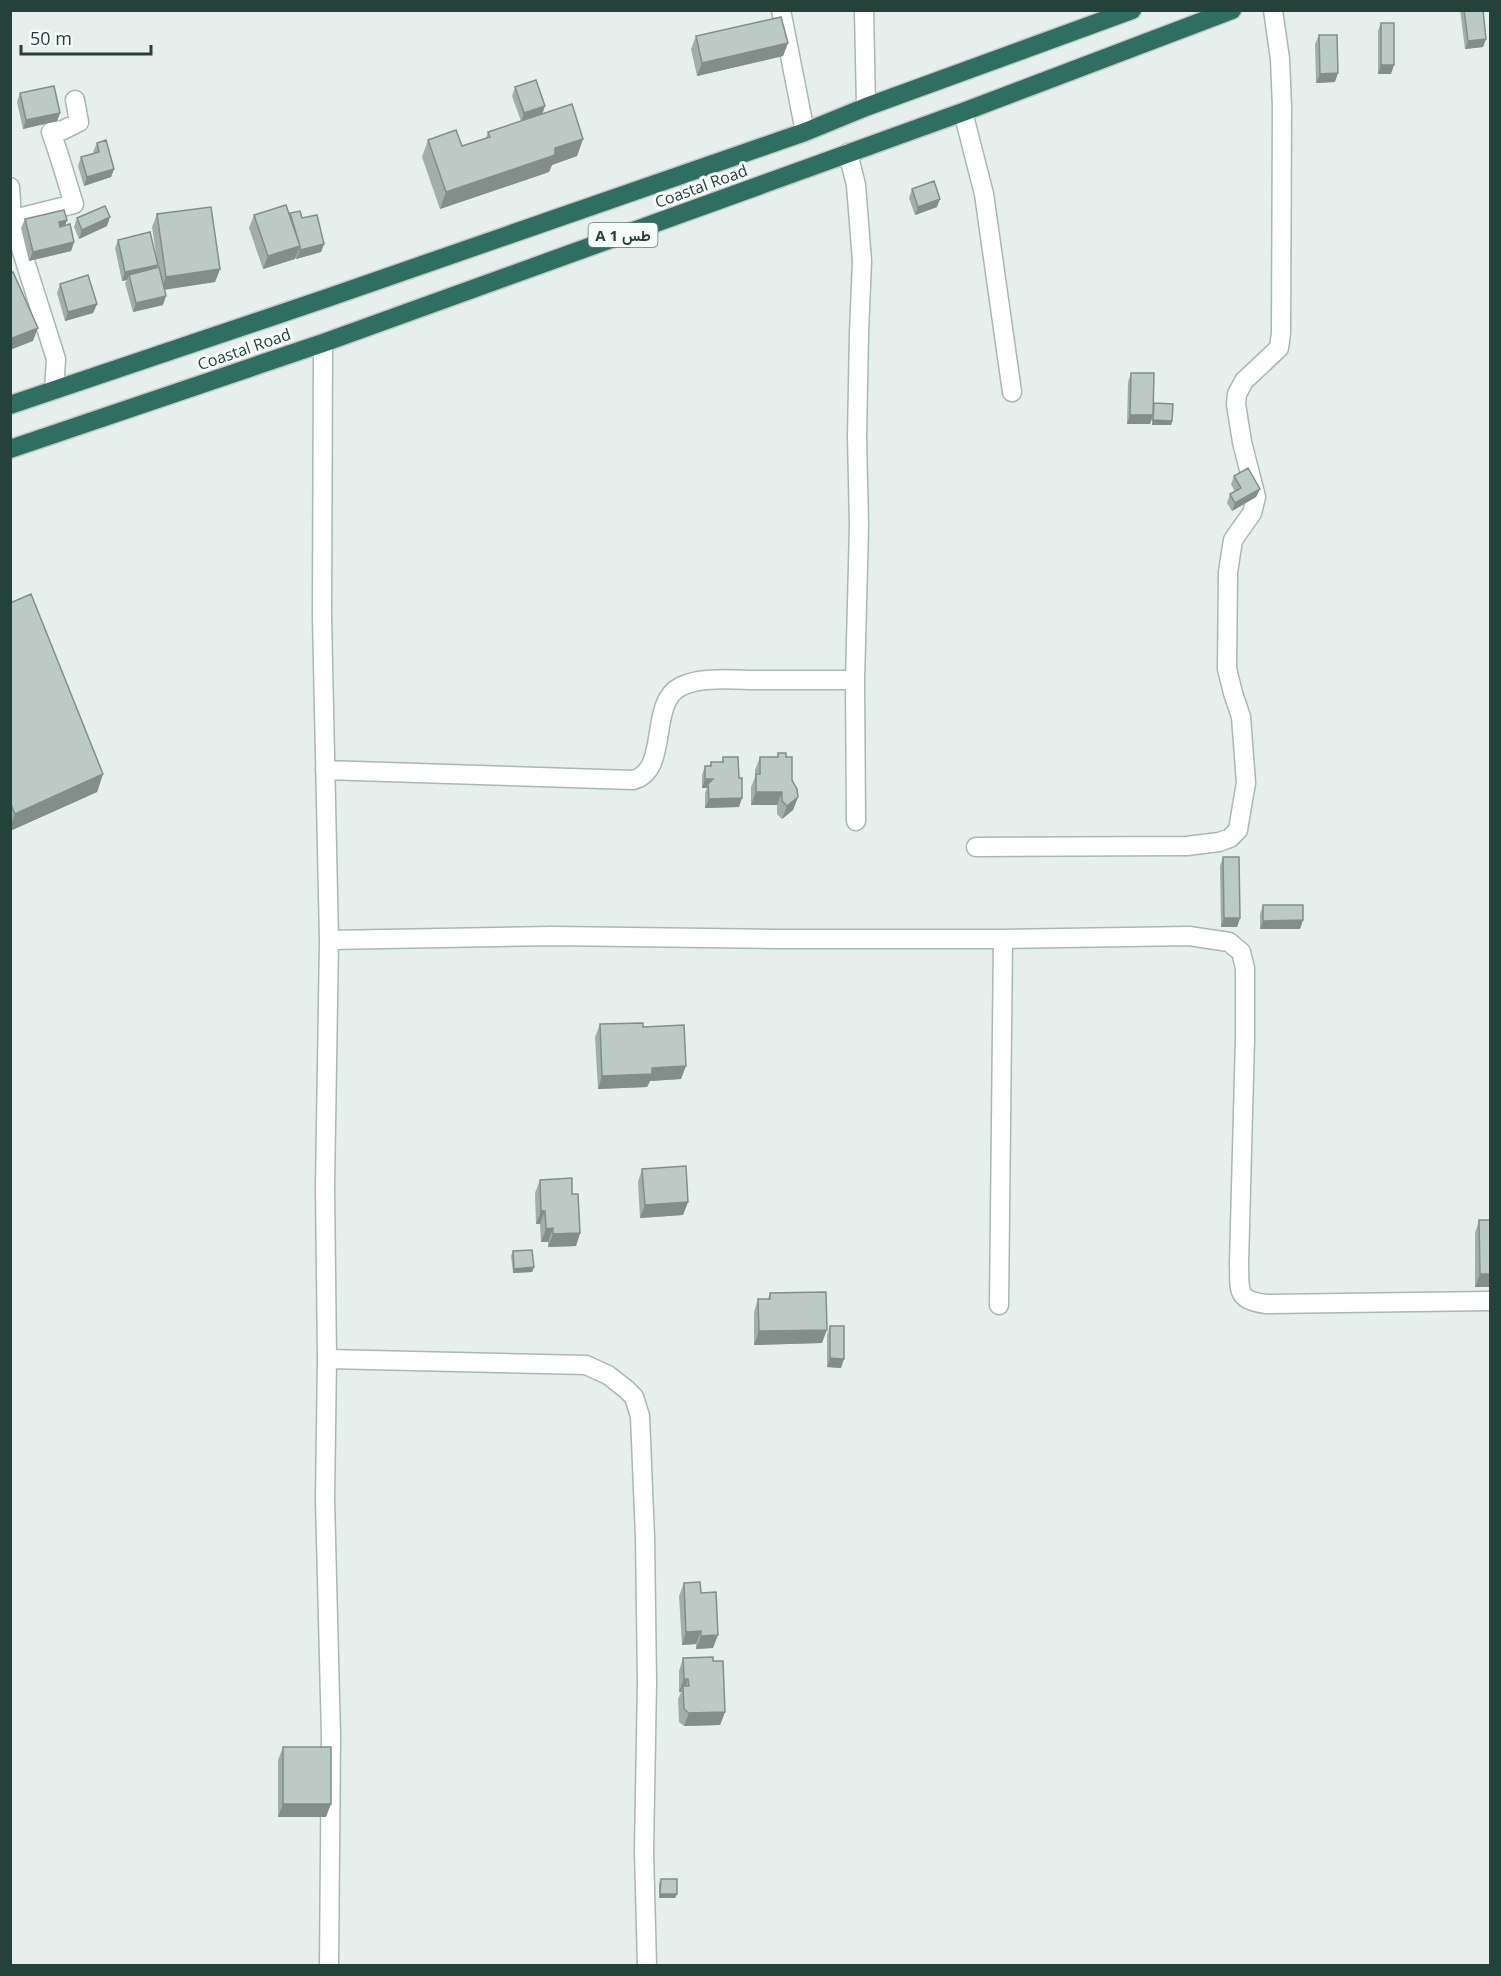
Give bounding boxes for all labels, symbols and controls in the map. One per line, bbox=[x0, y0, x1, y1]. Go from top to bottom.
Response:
scale bar bbox=[21, 18, 152, 56]
text: 50 m bbox=[30, 26, 72, 50]
street label: Coastal Road bbox=[652, 159, 750, 213]
road number: A 1 طس bbox=[588, 223, 658, 247]
street label: Coastal Road bbox=[194, 323, 294, 375]

